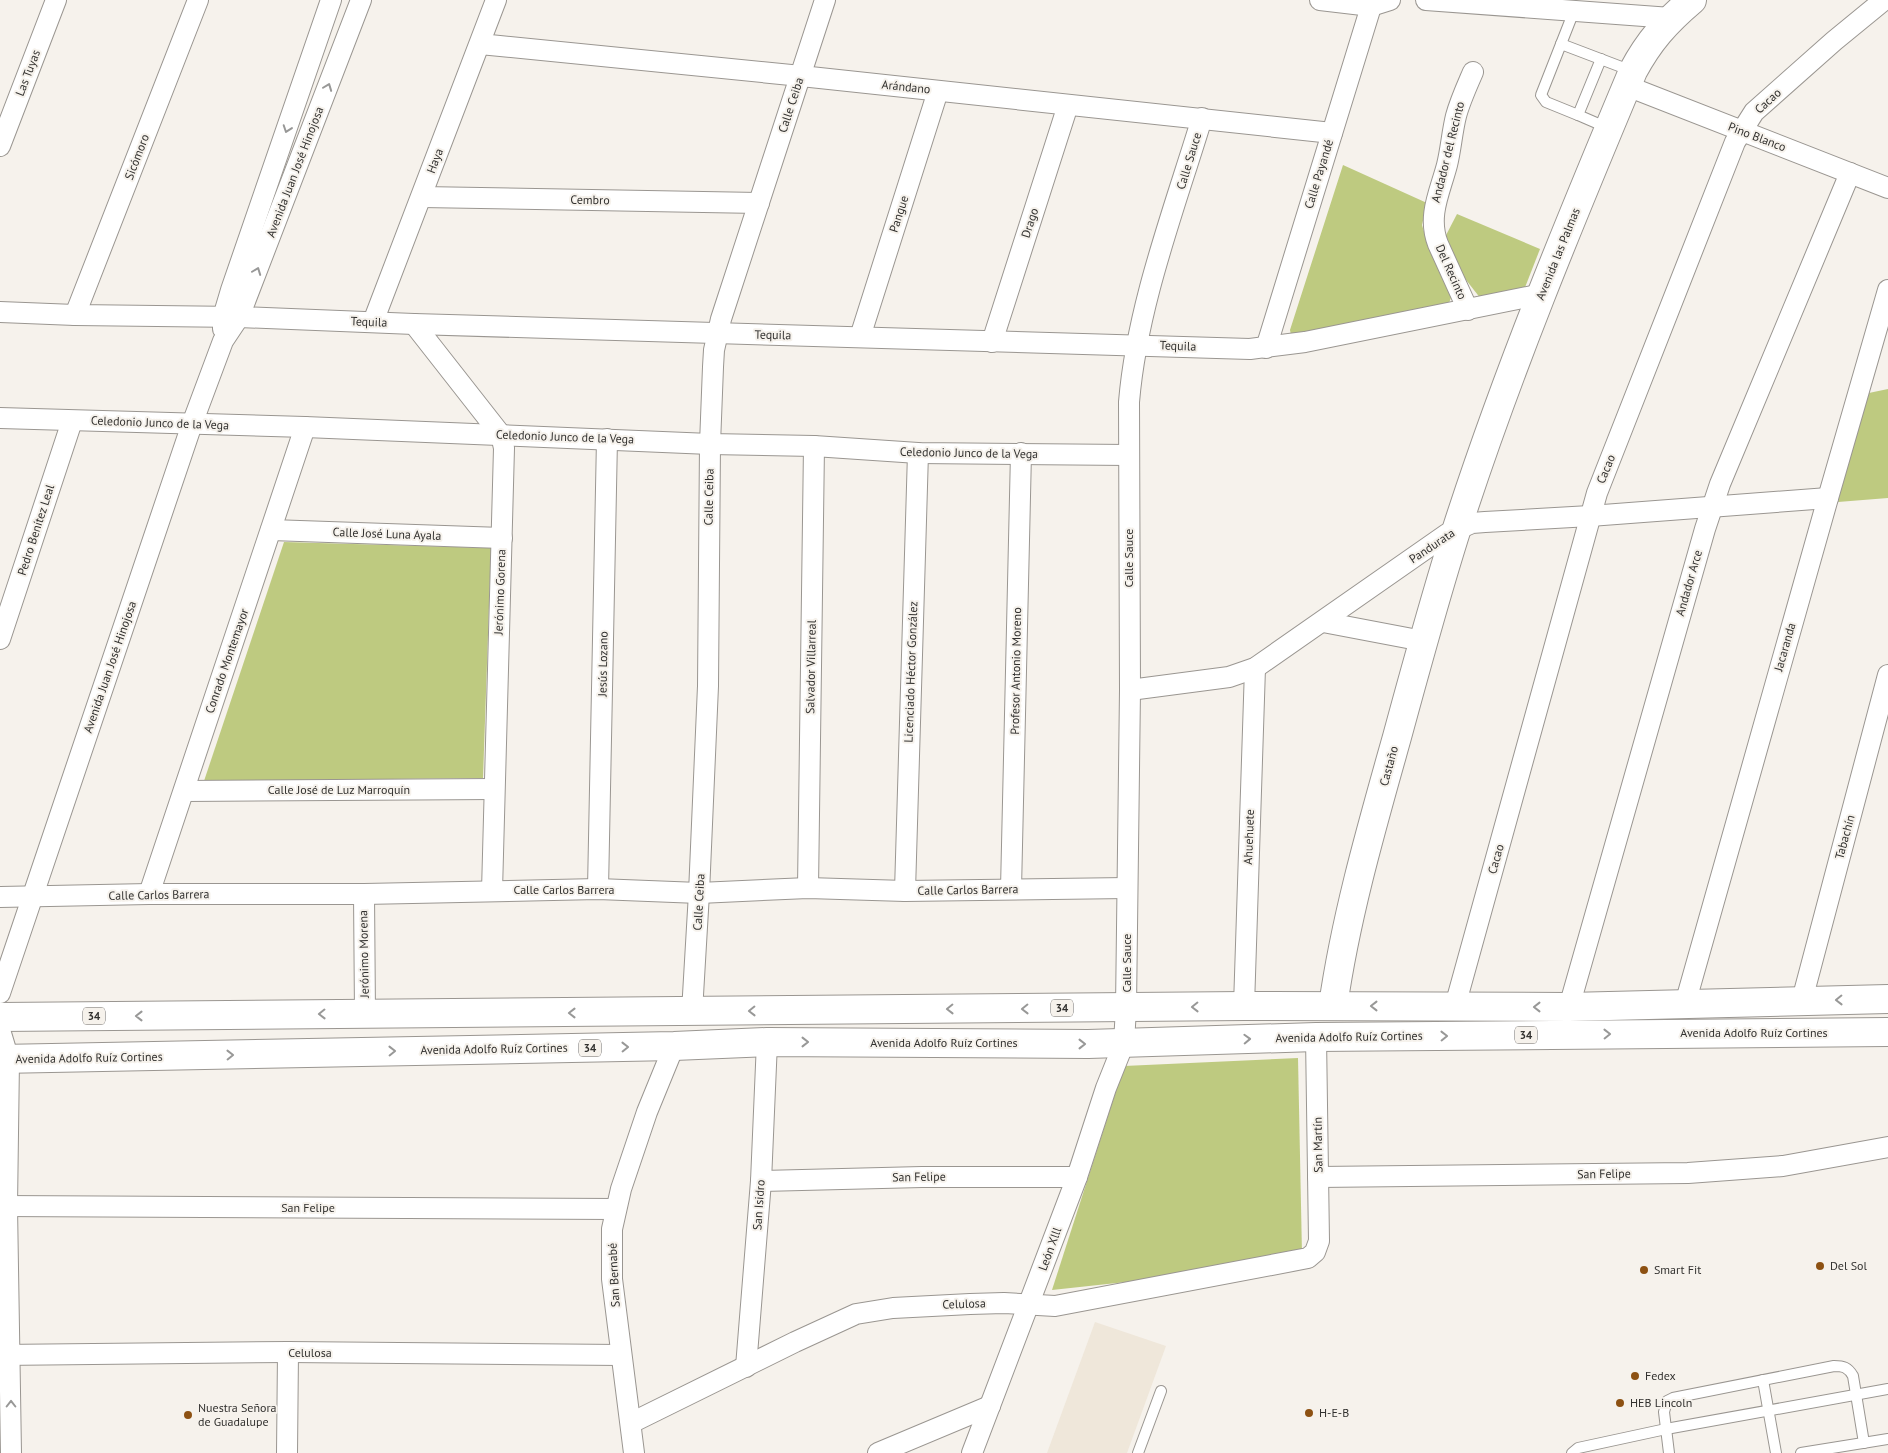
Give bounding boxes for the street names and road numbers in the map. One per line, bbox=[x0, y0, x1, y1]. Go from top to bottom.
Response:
street label: Las Tuyas bbox=[12, 48, 43, 98]
street label: Calle Ceiba bbox=[775, 75, 806, 134]
street label: Arándano bbox=[881, 76, 931, 97]
street label: Cacao bbox=[1751, 85, 1784, 116]
street label: Andador del Recinto bbox=[1428, 100, 1467, 204]
street label: Avenida Juan José Hinojosa bbox=[263, 104, 326, 239]
street label: Pino Blanco bbox=[1726, 119, 1788, 154]
street label: Calle Sauce bbox=[1173, 130, 1204, 191]
street label: Sicómoro bbox=[121, 132, 152, 182]
street label: Calle Payandé bbox=[1301, 137, 1336, 210]
street label: Haya bbox=[423, 146, 446, 175]
street label: Cembro bbox=[570, 192, 610, 207]
street label: Pangue bbox=[886, 194, 911, 234]
street label: Drago bbox=[1018, 206, 1041, 240]
street label: Avenida las Palmas bbox=[1532, 206, 1583, 302]
street label: Del Recinto bbox=[1433, 242, 1470, 302]
street label: Tequila bbox=[350, 313, 388, 330]
street label: Tequila bbox=[755, 327, 792, 342]
street label: Tequila bbox=[1159, 337, 1197, 354]
street label: Celedonio Junco de la Vega bbox=[91, 413, 229, 432]
street label: Celedonio Junco de la Vega bbox=[496, 427, 634, 446]
street label: Celedonio Junco de la Vega bbox=[900, 444, 1038, 461]
street label: Cacao bbox=[1593, 452, 1618, 486]
street label: Calle Ceiba bbox=[701, 468, 716, 526]
street label: Pedro Benítez Leal bbox=[14, 482, 57, 577]
street label: Calle José Luna Ayala bbox=[333, 524, 442, 543]
street label: Pandurata bbox=[1406, 525, 1457, 566]
street label: Calle Sauce bbox=[1121, 529, 1136, 587]
street label: Andador Arce bbox=[1672, 548, 1705, 618]
street label: Jerónimo Gorena bbox=[490, 549, 508, 636]
street label: Avenida Juan José Hinojosa bbox=[80, 599, 139, 735]
street label: Licenciado Héctor González bbox=[901, 601, 920, 743]
street label: Conrado Montemayor bbox=[202, 607, 251, 715]
street label: Profesor Antonio Moreno bbox=[1007, 607, 1024, 735]
street label: Salvador Villarreal bbox=[802, 619, 819, 714]
street label: Jacaranda bbox=[1770, 621, 1799, 674]
street label: Jesús Lozano bbox=[594, 631, 611, 698]
street label: Castaño bbox=[1376, 744, 1401, 787]
street label: Calle José de Luz Marroquín bbox=[268, 782, 410, 797]
street label: Ahuehuete bbox=[1240, 809, 1257, 865]
street label: Tabachín bbox=[1831, 813, 1858, 861]
street label: Cacao bbox=[1484, 842, 1507, 876]
street label: Calle Ceiba bbox=[690, 873, 707, 931]
street label: Calle Carlos Barrera bbox=[917, 881, 1019, 898]
street label: Calle Carlos Barrera bbox=[513, 882, 615, 897]
street label: Calle Carlos Barrera bbox=[108, 886, 210, 903]
street label: Jerónimo Morena bbox=[355, 910, 372, 999]
street label: Calle Sauce bbox=[1119, 934, 1134, 992]
road number: 34 bbox=[1051, 1000, 1073, 1016]
road number: 34 bbox=[83, 1008, 105, 1024]
street label: Avenida Adolfo Ruíz Cortines bbox=[1680, 1025, 1828, 1040]
road number: 34 bbox=[1515, 1026, 1537, 1044]
street label: Avenida Adolfo Ruíz Cortines bbox=[1275, 1028, 1423, 1045]
street label: Avenida Adolfo Ruíz Cortines bbox=[870, 1035, 1018, 1050]
street label: Avenida Adolfo Ruíz Cortines bbox=[420, 1040, 568, 1057]
road number: 34 bbox=[579, 1040, 601, 1056]
street label: Avenida Adolfo Ruíz Cortines bbox=[15, 1049, 163, 1066]
street label: San Martín bbox=[1310, 1117, 1325, 1173]
street label: San Felipe bbox=[1577, 1166, 1631, 1181]
street label: San Felipe bbox=[892, 1169, 946, 1184]
street label: San Isidro bbox=[749, 1179, 768, 1231]
street label: San Felipe bbox=[281, 1200, 335, 1215]
street label: León Xlll bbox=[1035, 1225, 1064, 1273]
street label: San Bernabé bbox=[604, 1242, 623, 1308]
street label: Celulosa bbox=[942, 1295, 986, 1312]
street label: Celulosa bbox=[288, 1345, 332, 1360]

